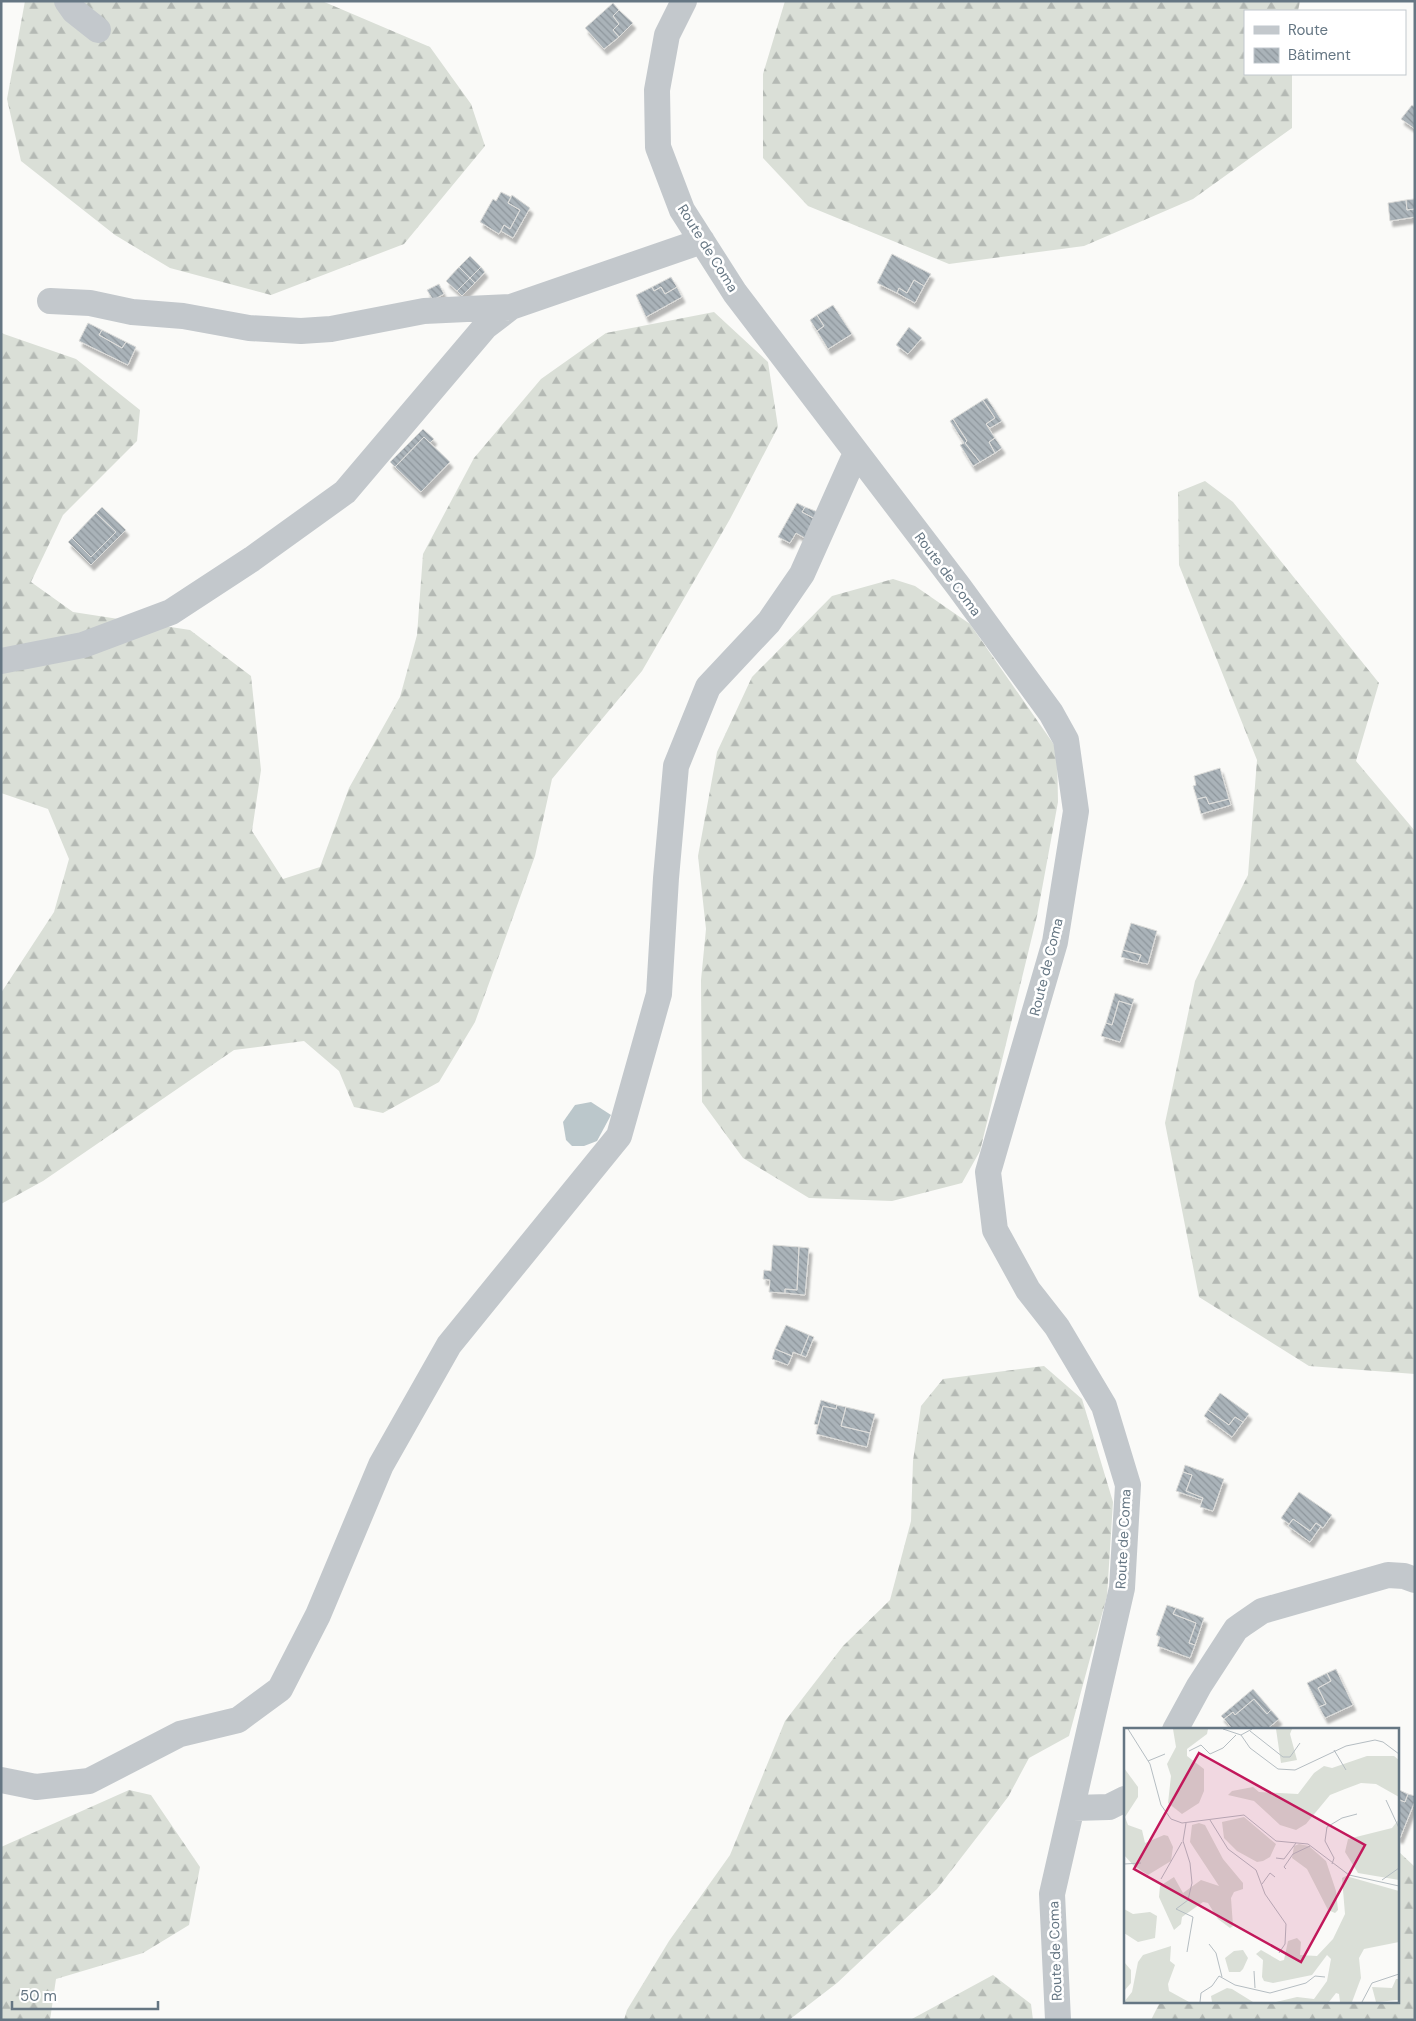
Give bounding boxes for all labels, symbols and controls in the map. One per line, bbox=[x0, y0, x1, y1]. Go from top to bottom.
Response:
legend bbox=[1244, 10, 1406, 75]
text: Route bbox=[1288, 20, 1328, 40]
text: Bâtiment bbox=[1288, 45, 1351, 65]
street label: Route de Coma bbox=[674, 201, 742, 295]
street label: Route de Coma bbox=[911, 529, 985, 619]
street label: Route de Coma bbox=[1025, 916, 1067, 1018]
street label: Route de Coma bbox=[1111, 1489, 1135, 1589]
inset map bbox=[1124, 1728, 1398, 2004]
street label: Route de Coma bbox=[1044, 1901, 1066, 2001]
scale bar bbox=[12, 1978, 159, 2010]
text: 50 m bbox=[20, 1986, 57, 2006]

